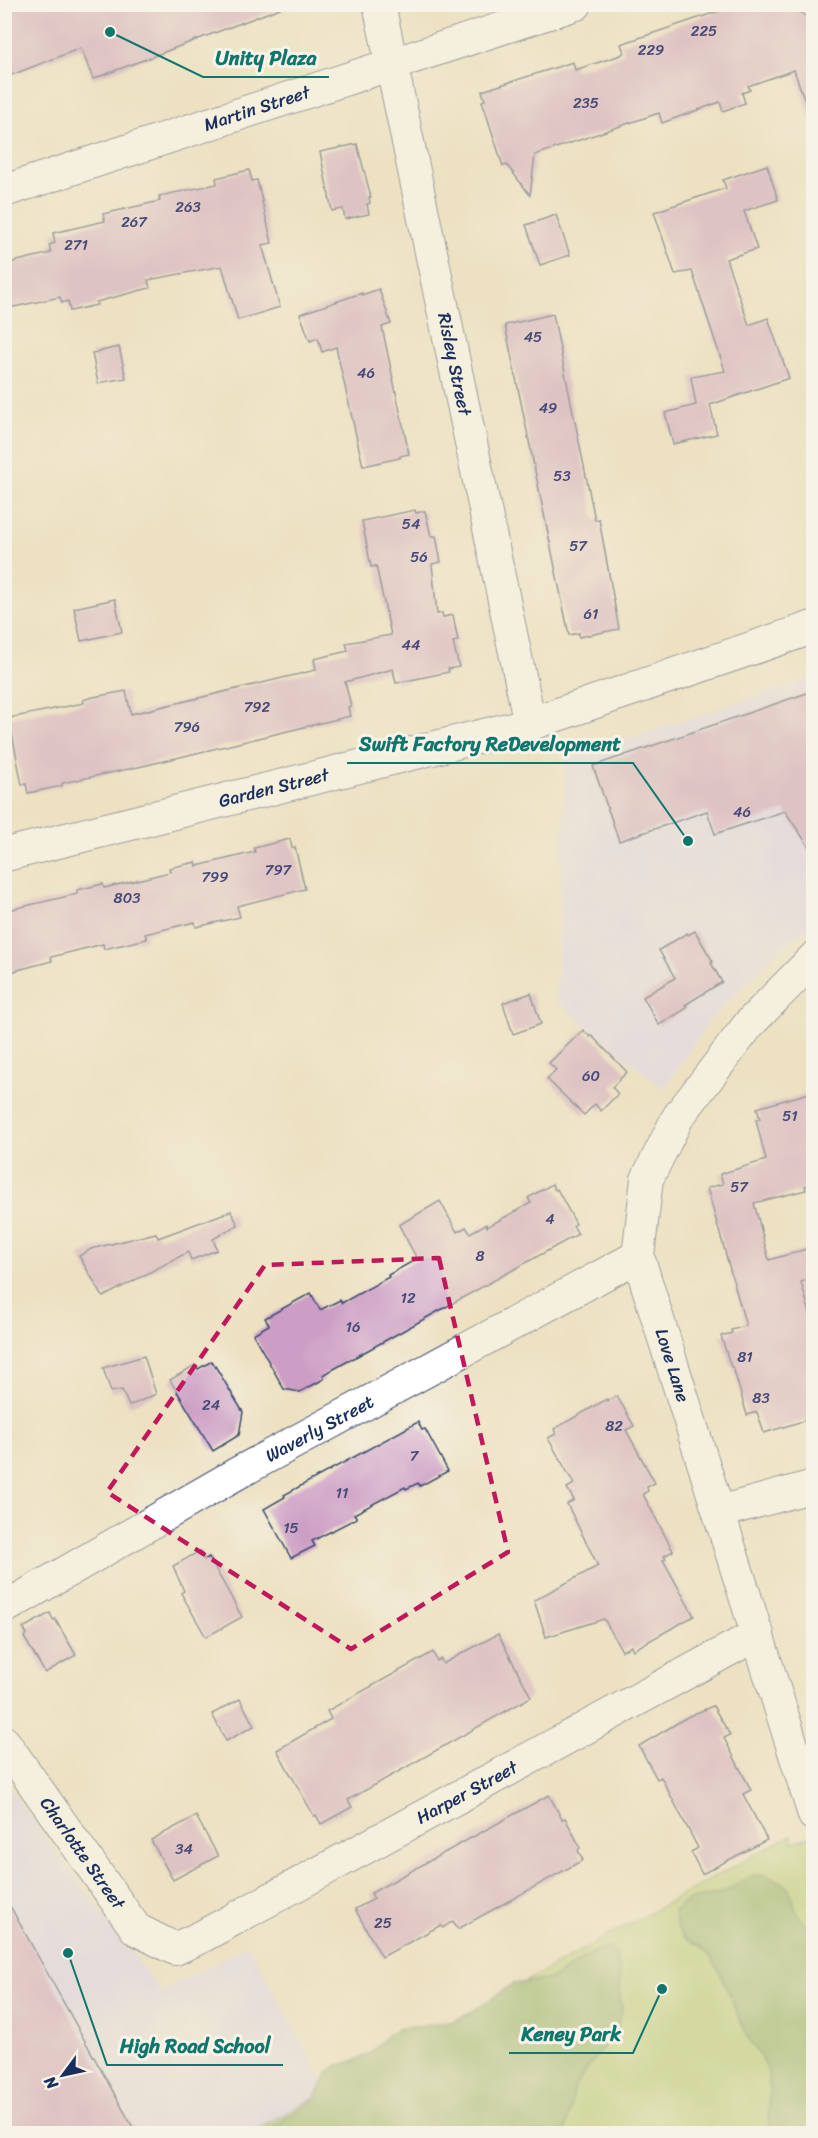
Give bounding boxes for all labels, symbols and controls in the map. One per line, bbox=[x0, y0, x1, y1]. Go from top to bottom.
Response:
house number: 225 bbox=[691, 18, 717, 44]
house number: 229 bbox=[638, 37, 664, 63]
callout: Unity Plaza bbox=[203, 39, 329, 77]
text: Unity Plaza bbox=[215, 41, 318, 76]
street label: Martin Street bbox=[199, 76, 315, 141]
house number: 235 bbox=[573, 90, 599, 116]
house number: 263 bbox=[175, 194, 201, 220]
house number: 267 bbox=[121, 209, 148, 235]
house number: 271 bbox=[64, 232, 88, 258]
street label: Risley Street bbox=[428, 310, 481, 419]
house number: 45 bbox=[524, 324, 542, 350]
house number: 46 bbox=[357, 360, 375, 386]
house number: 49 bbox=[539, 395, 557, 421]
house number: 53 bbox=[553, 463, 571, 489]
house number: 54 bbox=[402, 511, 420, 537]
house number: 57 bbox=[569, 533, 588, 559]
house number: 56 bbox=[410, 544, 428, 570]
house number: 61 bbox=[584, 601, 598, 627]
house number: 44 bbox=[402, 632, 420, 658]
house number: 792 bbox=[244, 694, 271, 720]
house number: 796 bbox=[174, 714, 200, 740]
callout: Swift Factory ReDevelopment bbox=[347, 725, 633, 763]
text: Swift Factory ReDevelopment bbox=[358, 727, 621, 762]
street label: Garden Street bbox=[215, 758, 333, 817]
house number: 46 bbox=[733, 799, 751, 825]
house number: 797 bbox=[265, 857, 293, 883]
house number: 799 bbox=[202, 864, 229, 890]
house number: 803 bbox=[114, 885, 140, 911]
house number: 60 bbox=[582, 1063, 600, 1089]
house number: 51 bbox=[782, 1103, 798, 1129]
house number: 57 bbox=[730, 1174, 749, 1200]
house number: 4 bbox=[545, 1206, 555, 1232]
house number: 8 bbox=[475, 1243, 485, 1269]
house number: 12 bbox=[400, 1285, 416, 1311]
house number: 16 bbox=[346, 1314, 360, 1340]
street label: Love Lane bbox=[646, 1324, 699, 1406]
house number: 81 bbox=[737, 1344, 753, 1370]
house number: 83 bbox=[752, 1385, 770, 1411]
street label: Waverly Street bbox=[259, 1386, 380, 1471]
house number: 24 bbox=[202, 1392, 220, 1418]
house number: 82 bbox=[605, 1413, 623, 1439]
house number: 7 bbox=[410, 1443, 420, 1469]
house number: 11 bbox=[336, 1480, 348, 1506]
house number: 15 bbox=[283, 1515, 299, 1541]
street label: Harper Street bbox=[410, 1751, 524, 1833]
street label: Charlotte Street bbox=[31, 1790, 134, 1917]
house number: 34 bbox=[175, 1836, 193, 1862]
house number: 25 bbox=[374, 1910, 392, 1936]
callout: Keney Park bbox=[509, 2015, 633, 2053]
text: Keney Park bbox=[520, 2017, 622, 2052]
callout: High Road School bbox=[107, 2027, 283, 2065]
text: High Road School bbox=[119, 2029, 272, 2064]
north arrow bbox=[33, 2045, 93, 2105]
text: N bbox=[35, 2070, 67, 2096]

